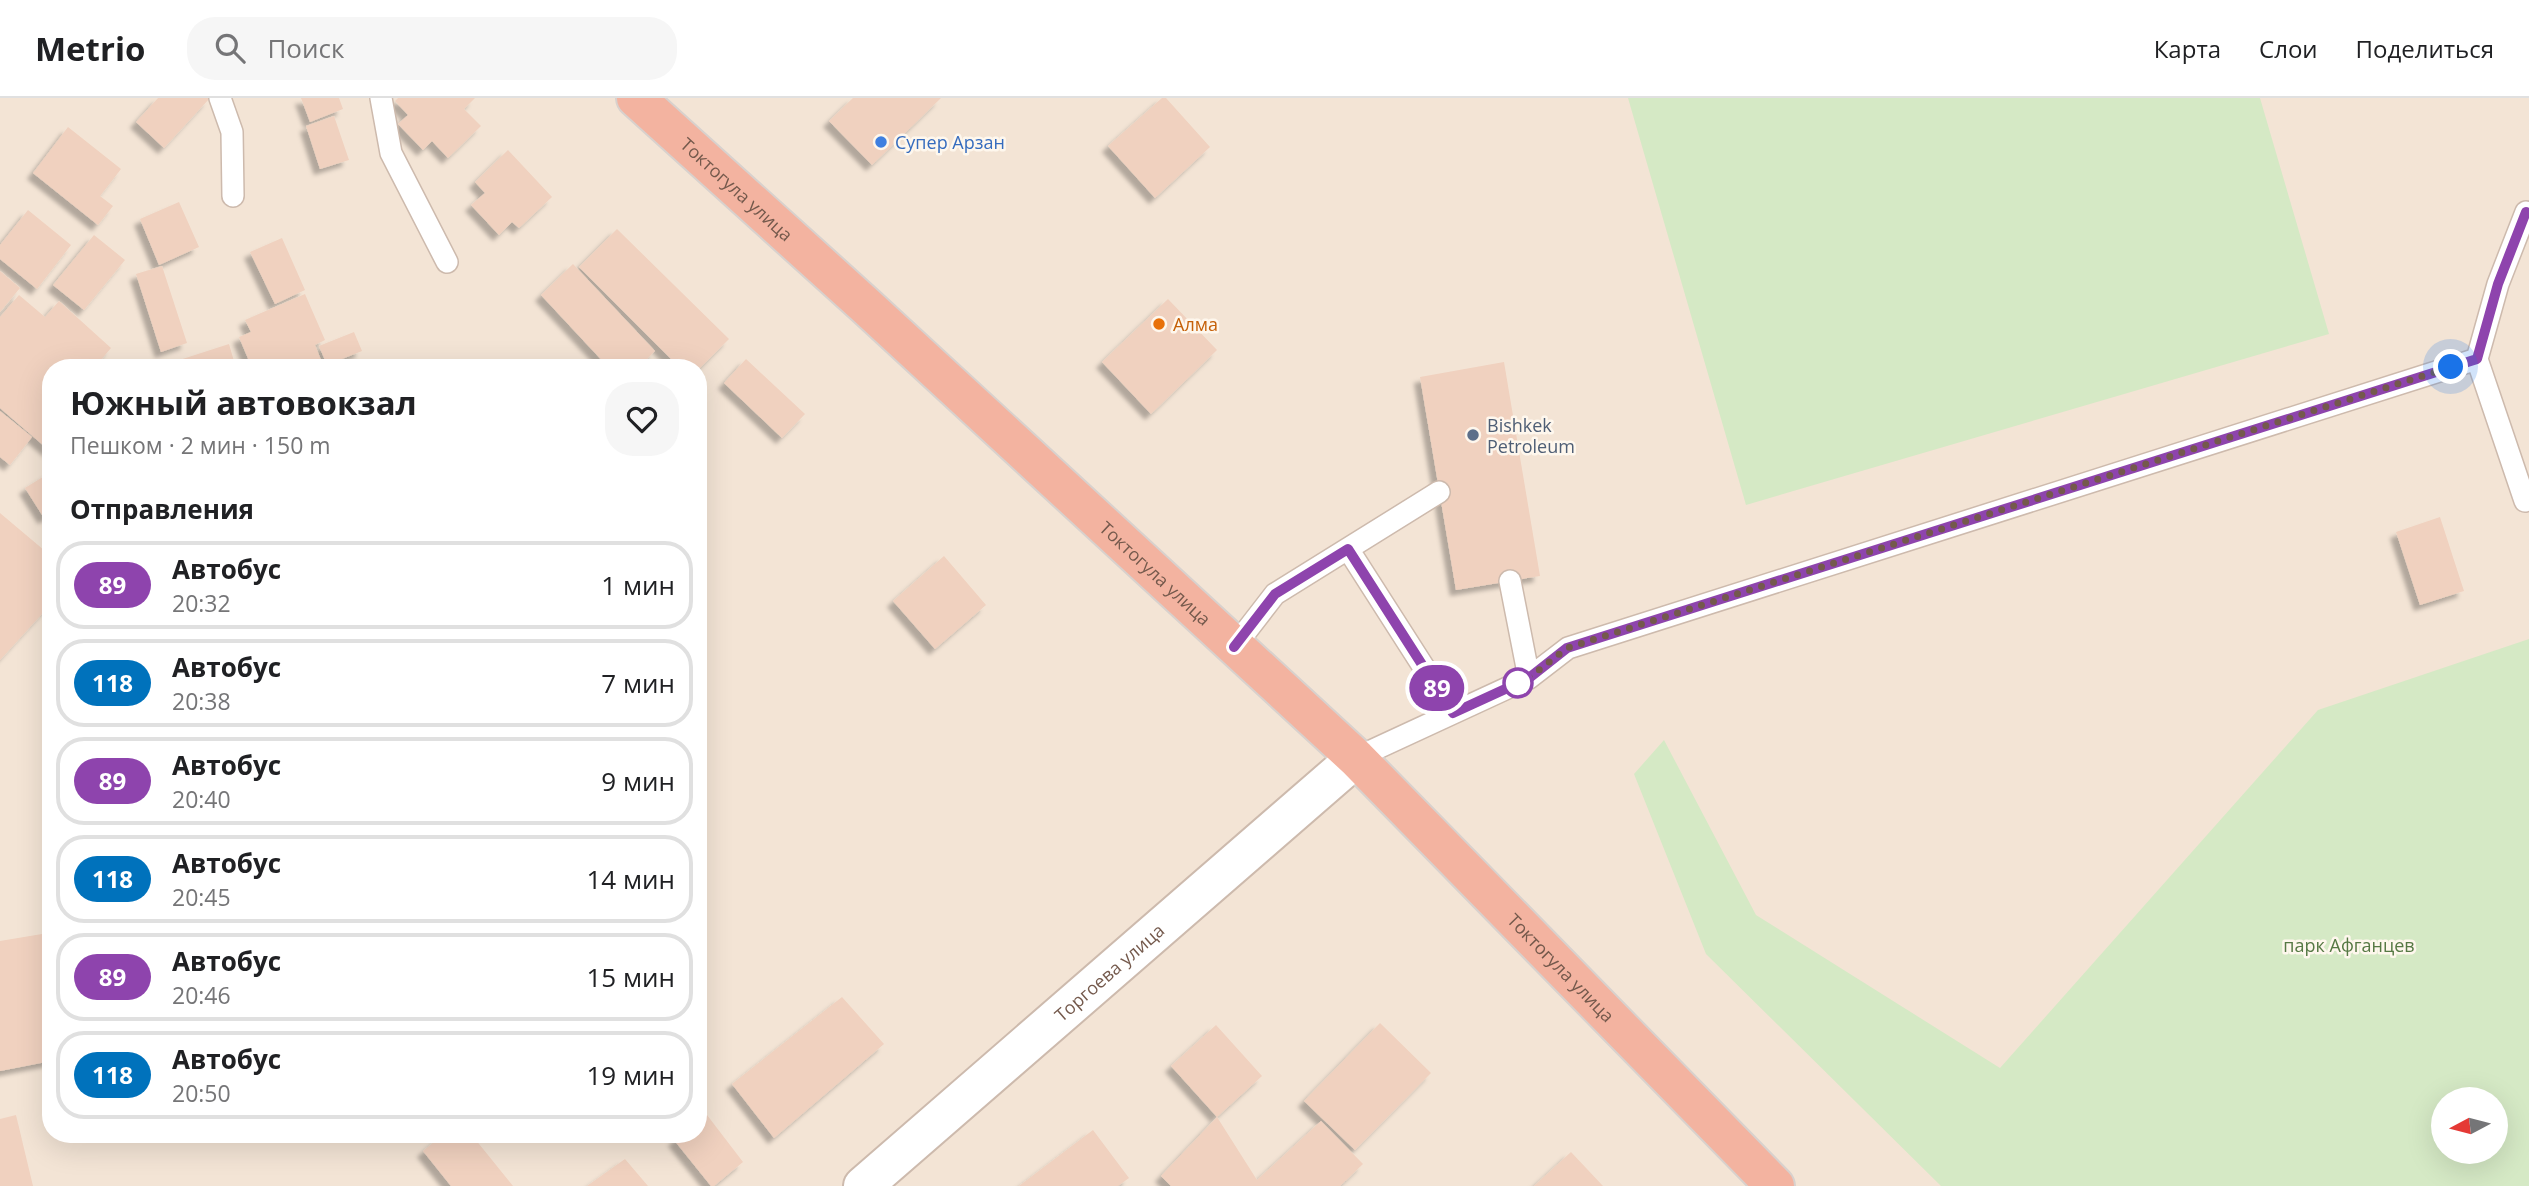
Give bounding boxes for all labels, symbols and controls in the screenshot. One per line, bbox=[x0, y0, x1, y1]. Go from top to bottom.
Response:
search box bbox=[187, 17, 677, 80]
text: Metrio bbox=[35, 26, 145, 71]
icon: search bbox=[211, 29, 249, 67]
text: Поиск bbox=[267, 30, 344, 66]
text: Карта bbox=[2154, 32, 2221, 65]
text: Слои bbox=[2259, 32, 2318, 65]
text: Поделиться bbox=[2356, 32, 2494, 65]
place label: Супер Арзан bbox=[895, 130, 1005, 154]
street label: Токтогула улица bbox=[676, 132, 798, 246]
marker: Супер Арзан bbox=[873, 134, 889, 150]
place label: Алма bbox=[1173, 312, 1218, 336]
marker: Алма bbox=[1151, 316, 1167, 332]
your location bbox=[2433, 349, 2468, 384]
text: Южный автовокзал bbox=[70, 380, 417, 425]
button: heart bbox=[605, 382, 679, 456]
place label: Bishkek Petroleum bbox=[1487, 413, 1575, 458]
marker: Bishkek Petroleum bbox=[1465, 427, 1481, 443]
text: Пешком · 2 мин · 150 m bbox=[70, 429, 331, 461]
text: Отправления bbox=[70, 491, 254, 527]
street label: Токтогула улица bbox=[1095, 516, 1216, 630]
text: Автобус bbox=[172, 551, 281, 587]
text: 1 мин bbox=[601, 567, 675, 603]
text: 89 bbox=[99, 568, 126, 601]
text: 20:32 bbox=[172, 587, 231, 619]
text: Автобус bbox=[172, 649, 281, 685]
text: 7 мин bbox=[601, 665, 675, 701]
line badge: 89 bbox=[1406, 665, 1468, 711]
text: 118 bbox=[92, 666, 133, 699]
unlabelled marker bbox=[1503, 668, 1533, 698]
text: 89 bbox=[1423, 671, 1451, 704]
text: 20:38 bbox=[172, 685, 231, 717]
text: Автобус bbox=[172, 747, 281, 783]
text: 9 мин bbox=[601, 763, 675, 799]
text: 89 bbox=[99, 764, 126, 797]
text: 20:40 bbox=[172, 783, 231, 815]
text: Автобус bbox=[172, 845, 281, 881]
text: 14 мин bbox=[586, 861, 675, 897]
text: 118 bbox=[92, 862, 133, 895]
text: 20:45 bbox=[172, 881, 231, 913]
street label: Токтогула улица bbox=[1502, 908, 1620, 1027]
street label: Торгоева улица bbox=[1049, 918, 1169, 1026]
park label: парк Афганцев bbox=[2283, 933, 2415, 957]
text: Автобус bbox=[172, 943, 281, 979]
text: 15 мин bbox=[586, 959, 675, 995]
text: 89 bbox=[99, 960, 126, 993]
text: 20:46 bbox=[172, 979, 231, 1011]
text: Автобус bbox=[172, 1041, 281, 1077]
text: 19 мин bbox=[586, 1057, 675, 1093]
text: 118 bbox=[92, 1058, 133, 1091]
text: 20:50 bbox=[172, 1077, 231, 1109]
north arrow bbox=[2431, 1087, 2508, 1164]
map controls bbox=[2431, 1087, 2508, 1164]

